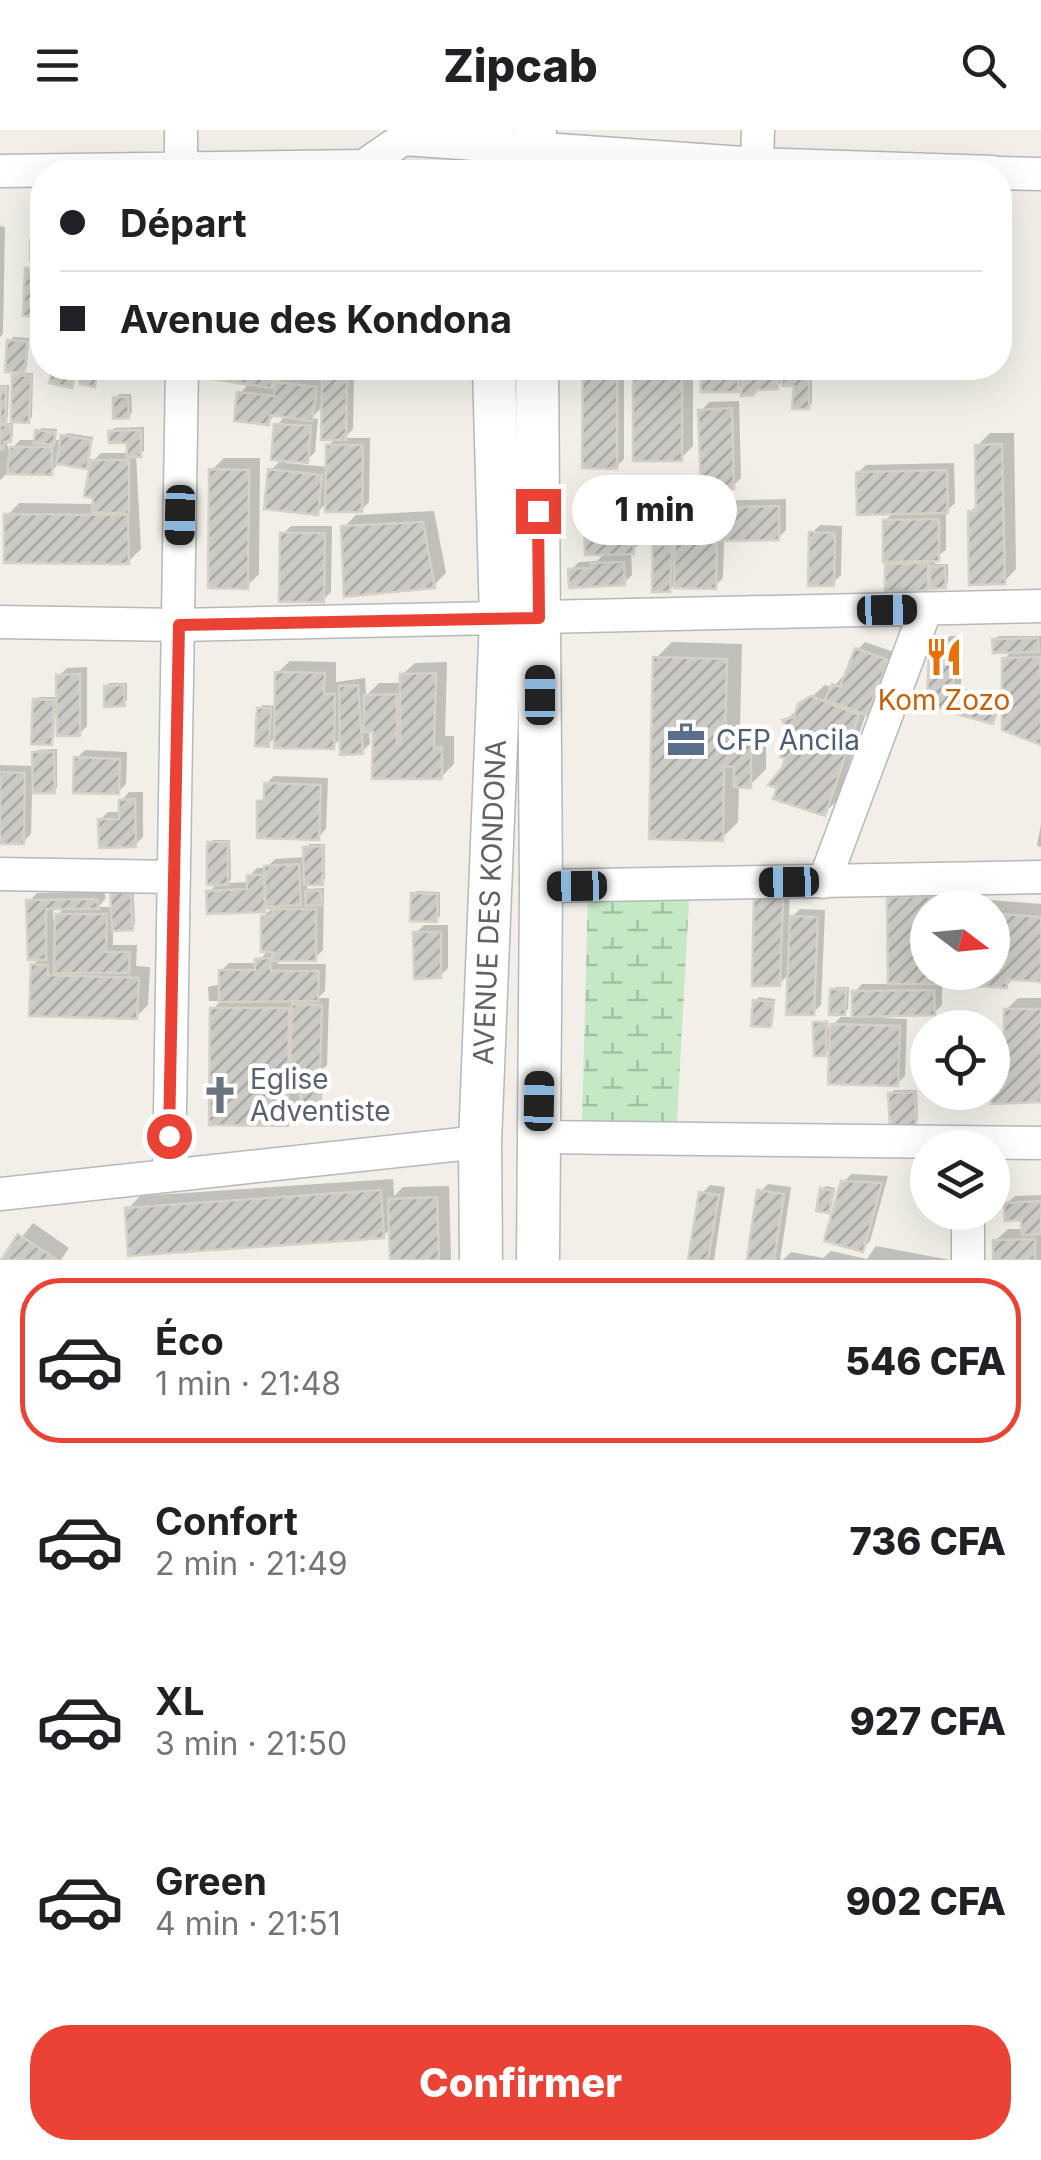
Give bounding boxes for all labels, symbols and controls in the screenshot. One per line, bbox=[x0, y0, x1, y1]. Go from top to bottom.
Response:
icon: menu bbox=[30, 38, 85, 93]
text: Zipcab bbox=[443, 38, 598, 93]
icon: search bbox=[956, 38, 1011, 93]
text: Départ bbox=[120, 200, 247, 246]
text: Avenue des Kondona bbox=[120, 296, 512, 342]
callout: 1 min bbox=[573, 476, 738, 546]
car bbox=[164, 485, 196, 545]
route end bbox=[516, 489, 561, 534]
text: 1 min bbox=[614, 490, 695, 529]
car bbox=[857, 594, 917, 626]
restaurant icon: Kom Zozo bbox=[923, 636, 965, 678]
car bbox=[525, 665, 555, 725]
place label: Kom Zozo bbox=[878, 683, 1010, 717]
office icon: CFP Ancila bbox=[665, 719, 707, 761]
place label: CFP Ancila bbox=[716, 723, 860, 757]
street label: AVENUE DES KONDONA bbox=[466, 739, 513, 1066]
car bbox=[759, 866, 819, 898]
car bbox=[547, 870, 607, 902]
north arrow bbox=[910, 890, 1010, 990]
map controls bbox=[910, 890, 1010, 1230]
button: locate bbox=[910, 1010, 1010, 1110]
place label: Eglise Adventiste bbox=[250, 1062, 391, 1128]
car bbox=[523, 1071, 555, 1131]
church icon: Eglise Adventiste bbox=[199, 1074, 241, 1116]
route start bbox=[147, 1114, 192, 1159]
button: layers bbox=[910, 1130, 1010, 1230]
icon: car bbox=[35, 1316, 125, 1406]
text: Éco bbox=[155, 1318, 224, 1364]
text: 546 CFA bbox=[845, 1338, 1006, 1384]
text: 1 min · 21:48 bbox=[155, 1364, 341, 1403]
icon: car bbox=[35, 1496, 125, 1586]
text: Confort bbox=[155, 1498, 298, 1544]
text: 736 CFA bbox=[850, 1518, 1006, 1564]
text: 2 min · 21:49 bbox=[155, 1544, 348, 1583]
icon: car bbox=[35, 1676, 125, 1766]
text: XL bbox=[155, 1678, 205, 1724]
text: 927 CFA bbox=[850, 1698, 1006, 1744]
text: 3 min · 21:50 bbox=[155, 1724, 347, 1763]
icon: car bbox=[35, 1856, 125, 1946]
text: Green bbox=[155, 1858, 267, 1904]
text: 902 CFA bbox=[846, 1878, 1006, 1924]
text: 4 min · 21:51 bbox=[155, 1904, 341, 1943]
button: Confirmer bbox=[30, 2025, 1011, 2140]

